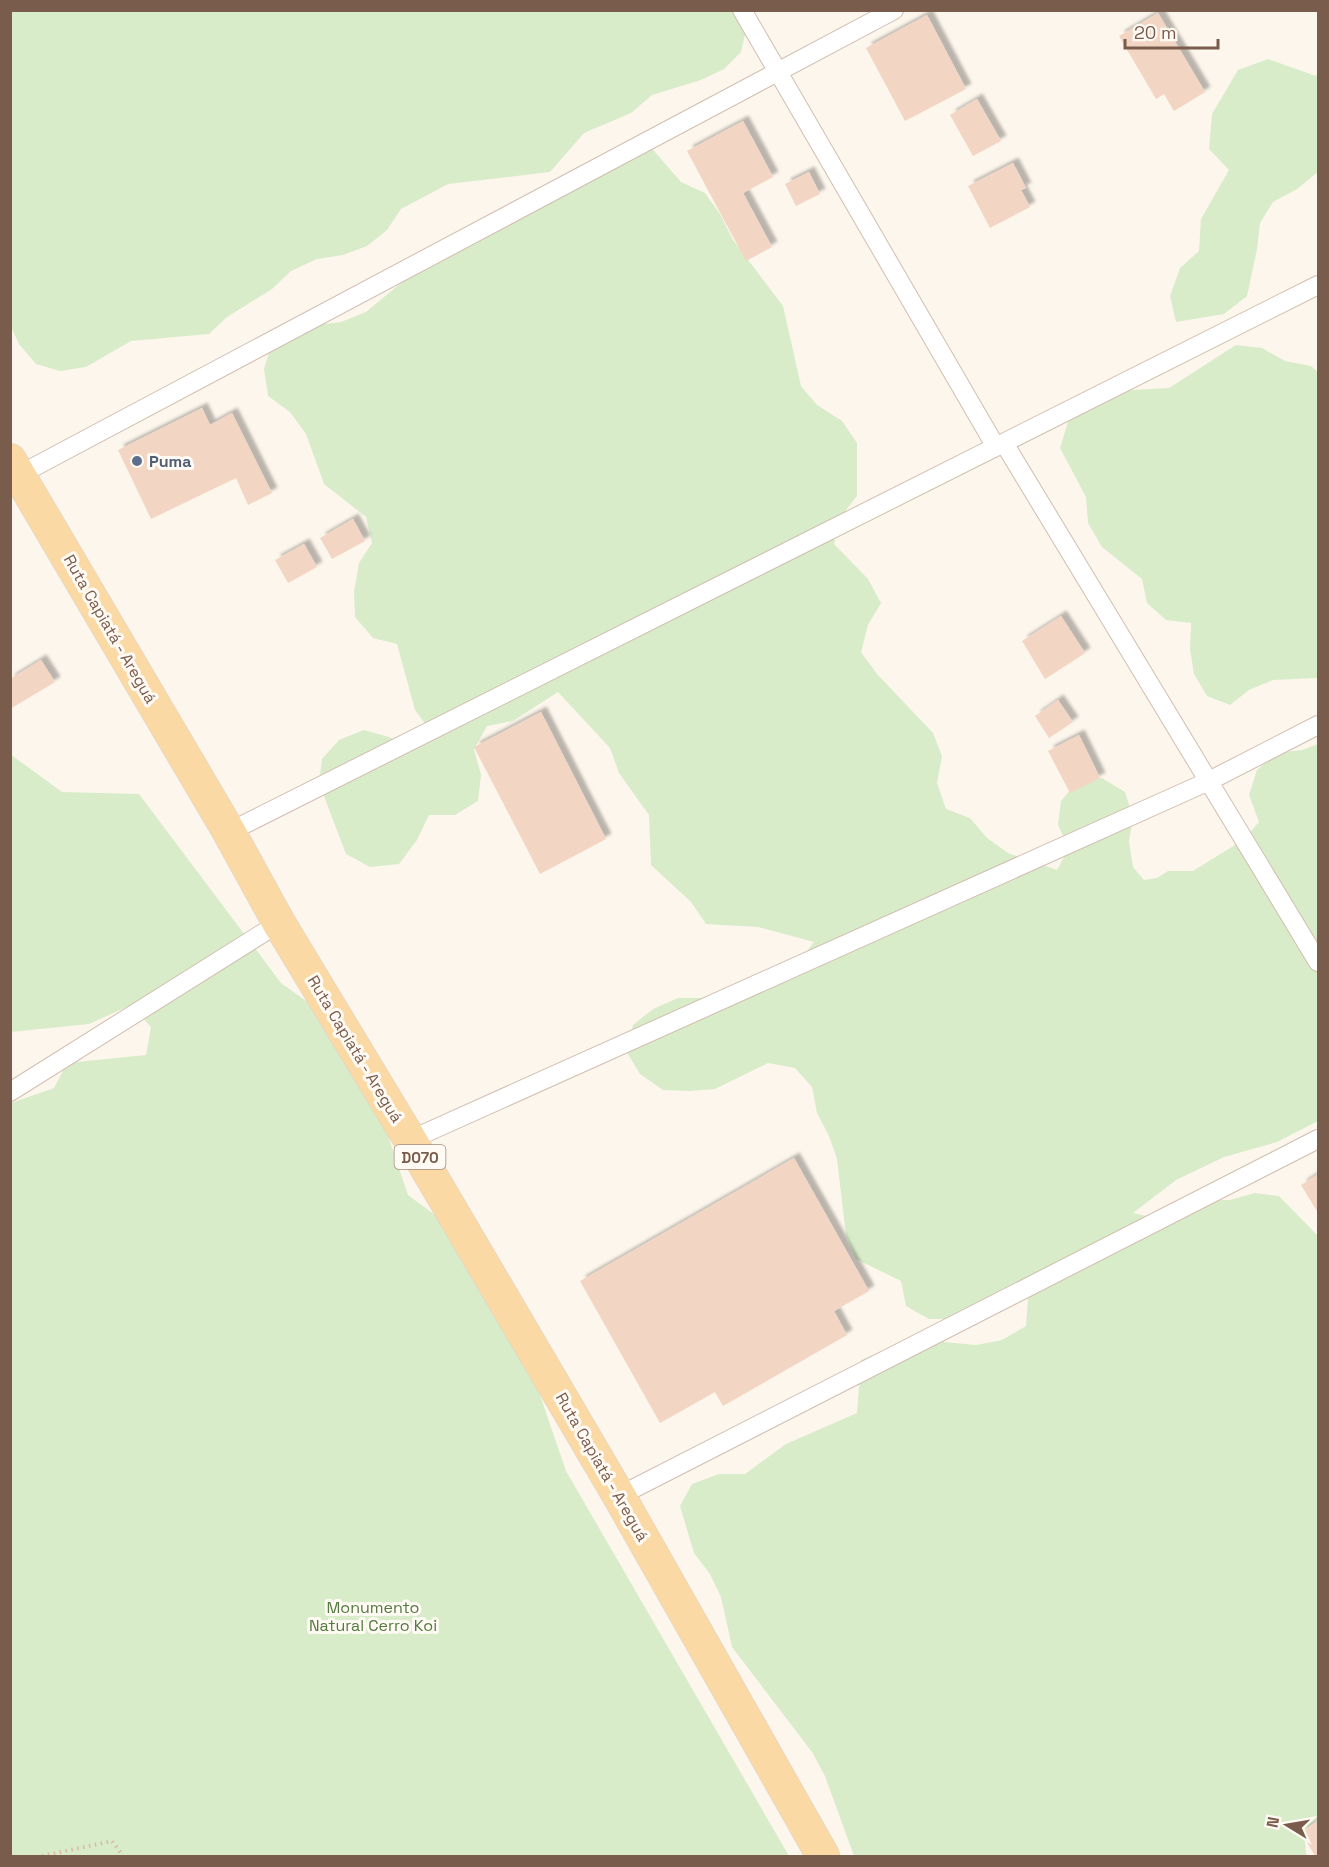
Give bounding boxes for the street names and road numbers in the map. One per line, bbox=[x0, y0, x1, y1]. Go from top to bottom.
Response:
street label: Ruta Capiatá - Areguá bbox=[59, 551, 161, 707]
street label: Ruta Capiatá - Areguá bbox=[303, 971, 407, 1127]
road number: D070 bbox=[394, 1145, 446, 1169]
street label: Ruta Capiatá - Areguá bbox=[551, 1389, 653, 1545]

